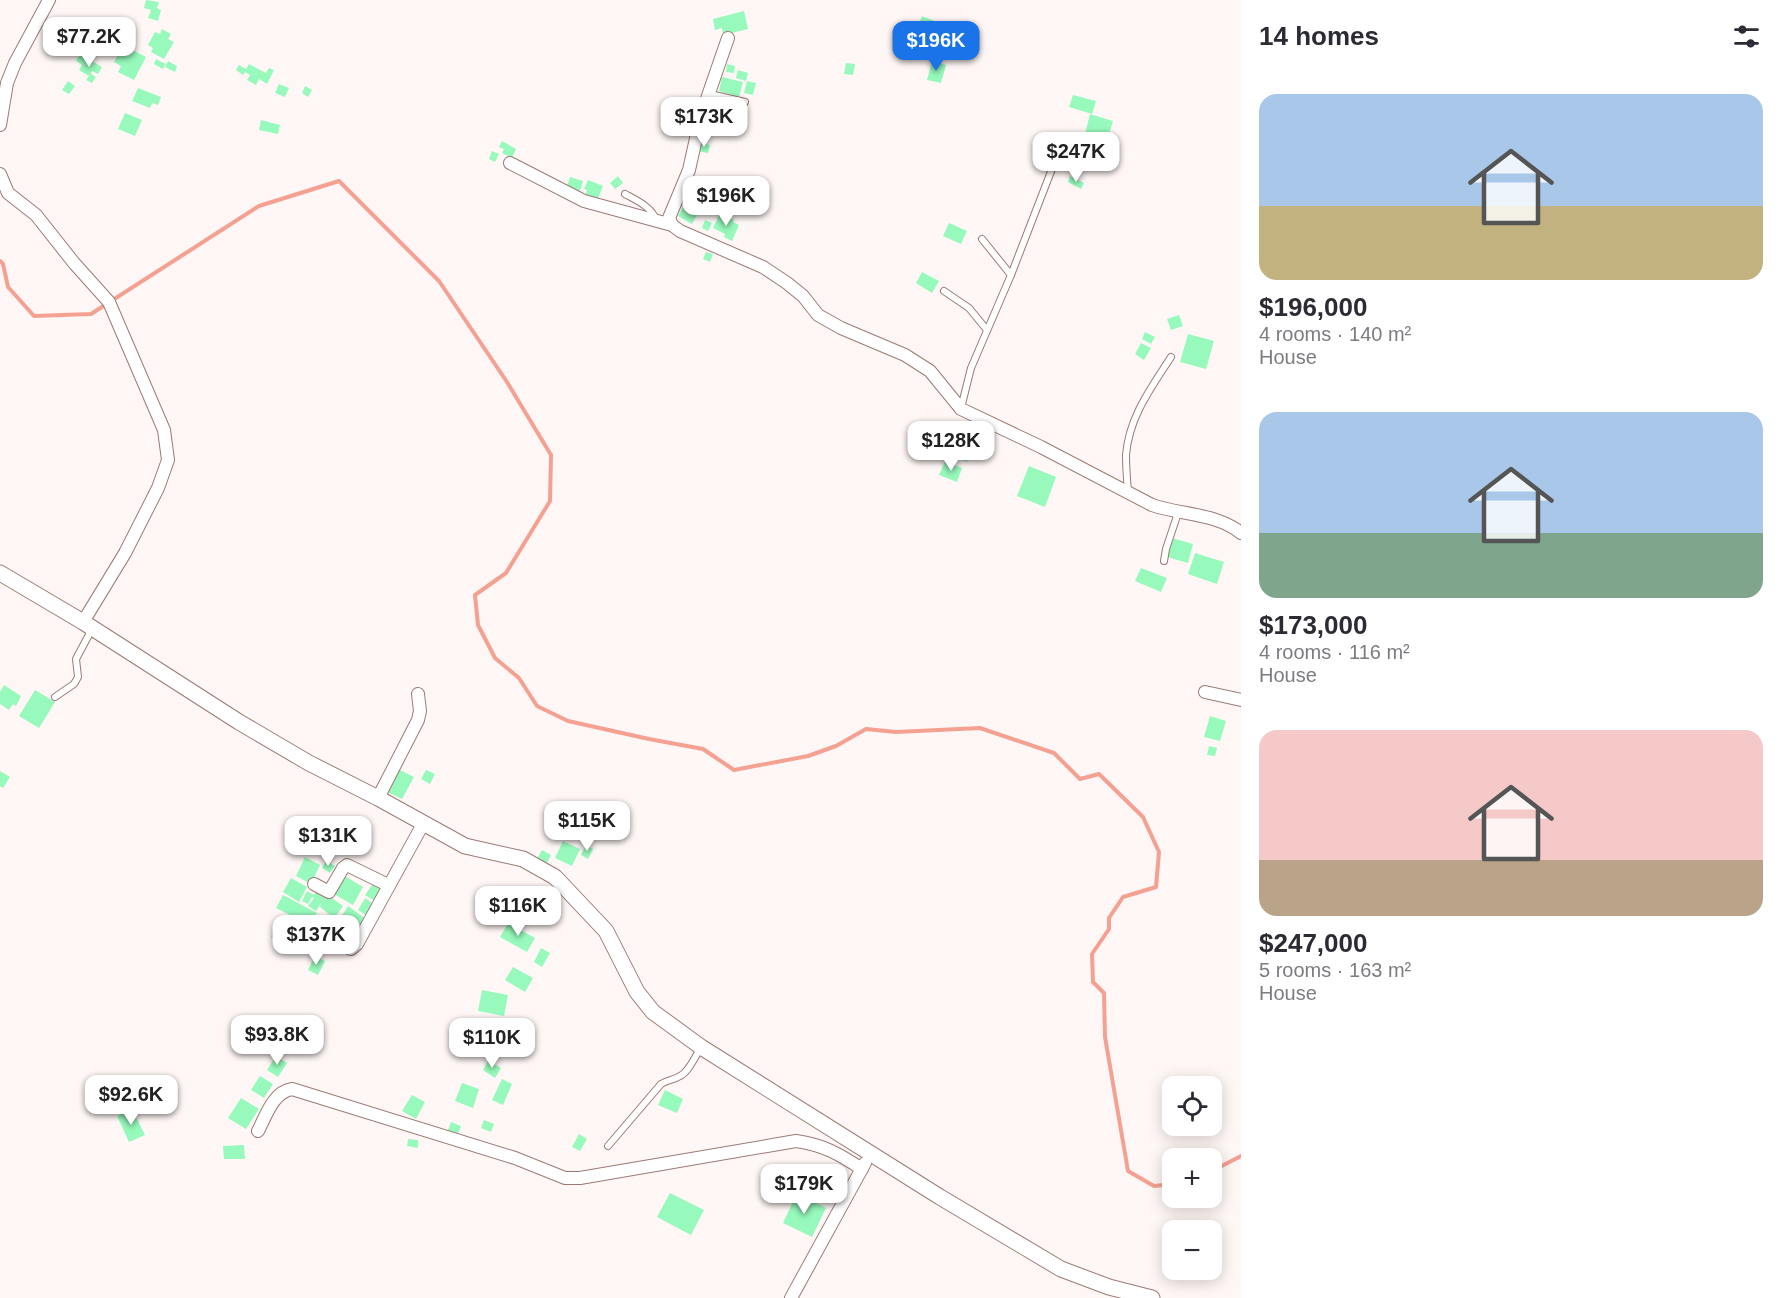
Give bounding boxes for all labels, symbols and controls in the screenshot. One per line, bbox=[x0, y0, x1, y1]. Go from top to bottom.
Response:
pin: $77.2K bbox=[40, 17, 138, 68]
icon: filters bbox=[1730, 20, 1763, 53]
pin: $196K bbox=[894, 21, 978, 72]
text: 14 homes bbox=[1259, 21, 1379, 51]
text: $77.2K bbox=[57, 25, 121, 47]
text: $196K bbox=[907, 29, 965, 51]
pin: $173K bbox=[662, 97, 746, 148]
text: $173K bbox=[675, 105, 733, 127]
pin: $247K bbox=[1034, 132, 1118, 183]
icon: home bbox=[1457, 133, 1565, 241]
text: $247K bbox=[1047, 140, 1105, 162]
pin: $196K bbox=[684, 176, 768, 227]
text: $196K bbox=[697, 184, 755, 206]
text: $196,000 bbox=[1259, 292, 1367, 322]
text: 4 rooms · 140 m² bbox=[1259, 323, 1411, 345]
text: House bbox=[1259, 346, 1317, 368]
pin: $128K bbox=[909, 421, 993, 472]
text: $128K bbox=[922, 429, 980, 451]
icon: home bbox=[1457, 451, 1565, 559]
text: $173,000 bbox=[1259, 610, 1367, 640]
text: 4 rooms · 116 m² bbox=[1259, 641, 1410, 663]
text: House bbox=[1259, 664, 1317, 686]
icon: home bbox=[1457, 769, 1565, 877]
pin: $115K bbox=[545, 801, 629, 852]
text: $115K bbox=[558, 809, 616, 831]
pin: $131K bbox=[286, 816, 370, 867]
text: $131K bbox=[299, 824, 357, 846]
pin: $116K bbox=[476, 886, 560, 937]
text: $116K bbox=[489, 894, 547, 916]
pin: $137K bbox=[274, 915, 358, 966]
text: $137K bbox=[287, 923, 345, 945]
text: $247,000 bbox=[1259, 928, 1367, 958]
text: 5 rooms · 163 m² bbox=[1259, 959, 1411, 981]
text: House bbox=[1259, 982, 1317, 1004]
pin: $93.8K bbox=[228, 1015, 326, 1066]
pin: $110K bbox=[450, 1018, 534, 1069]
text: $93.8K bbox=[245, 1023, 309, 1045]
text: $110K bbox=[463, 1026, 521, 1048]
pin: $92.6K bbox=[82, 1075, 180, 1126]
map controls bbox=[1162, 1076, 1222, 1280]
button: locate bbox=[1162, 1076, 1222, 1136]
text: $92.6K bbox=[99, 1083, 163, 1105]
button: + bbox=[1162, 1148, 1222, 1208]
pin: $179K bbox=[762, 1164, 846, 1215]
text: $179K bbox=[775, 1172, 833, 1194]
button: − bbox=[1162, 1220, 1222, 1280]

